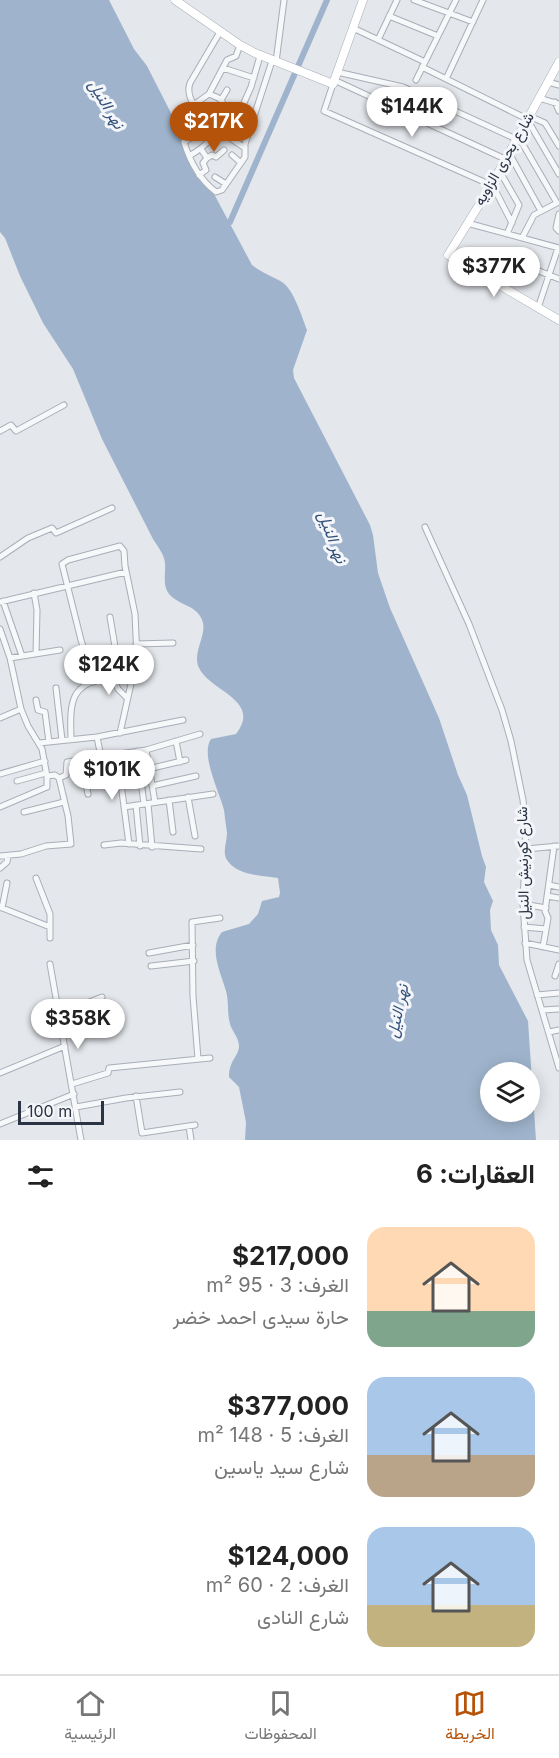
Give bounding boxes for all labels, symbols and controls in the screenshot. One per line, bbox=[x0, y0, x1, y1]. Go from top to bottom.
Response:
water label: نهر النيل bbox=[84, 76, 130, 134]
pin: $144K bbox=[370, 87, 454, 138]
text: $144K bbox=[380, 94, 444, 118]
pin: $217K bbox=[172, 102, 256, 153]
street label: شارع بحرى الزاويه bbox=[469, 108, 540, 210]
text: $217K bbox=[184, 109, 244, 133]
pin: $377K bbox=[452, 247, 536, 298]
text: $377K bbox=[462, 254, 526, 278]
water label: نهر النيل bbox=[313, 508, 353, 567]
pin: $124K bbox=[67, 645, 151, 696]
text: $124K bbox=[78, 652, 140, 676]
pin: $101K bbox=[70, 750, 154, 801]
text: $101K bbox=[83, 757, 141, 781]
street label: شارع كورنيش النيل bbox=[512, 806, 535, 920]
water label: نهر النيل bbox=[382, 981, 414, 1040]
pin: $358K bbox=[36, 999, 120, 1050]
text: $358K bbox=[45, 1006, 111, 1030]
map controls bbox=[480, 1062, 540, 1122]
button: layers bbox=[480, 1062, 540, 1122]
scale bar bbox=[18, 1098, 104, 1126]
text: 100 m bbox=[27, 1101, 72, 1121]
text: العقارات: 6 bbox=[416, 1158, 535, 1189]
icon: filters bbox=[24, 1160, 57, 1193]
text: $217,000 bbox=[232, 1240, 349, 1271]
icon: home bbox=[415, 1251, 487, 1323]
text: الغرف: 3 · 95 m² bbox=[206, 1273, 349, 1297]
text: حارة سيدى احمد خضر bbox=[173, 1305, 349, 1329]
text: $377,000 bbox=[227, 1390, 349, 1421]
icon: home bbox=[415, 1401, 487, 1473]
text: الغرف: 5 · 148 m² bbox=[197, 1423, 349, 1447]
text: شارع سيد ياسين bbox=[214, 1455, 349, 1479]
text: $124,000 bbox=[228, 1540, 349, 1571]
icon: home bbox=[415, 1551, 487, 1623]
text: الغرف: 2 · 60 m² bbox=[206, 1573, 349, 1597]
text: شارع النادى bbox=[257, 1605, 349, 1629]
tab: الرئيسية bbox=[64, 1687, 116, 1748]
tab: المحفوظات bbox=[245, 1687, 317, 1748]
tab: الخريطة bbox=[445, 1687, 495, 1748]

